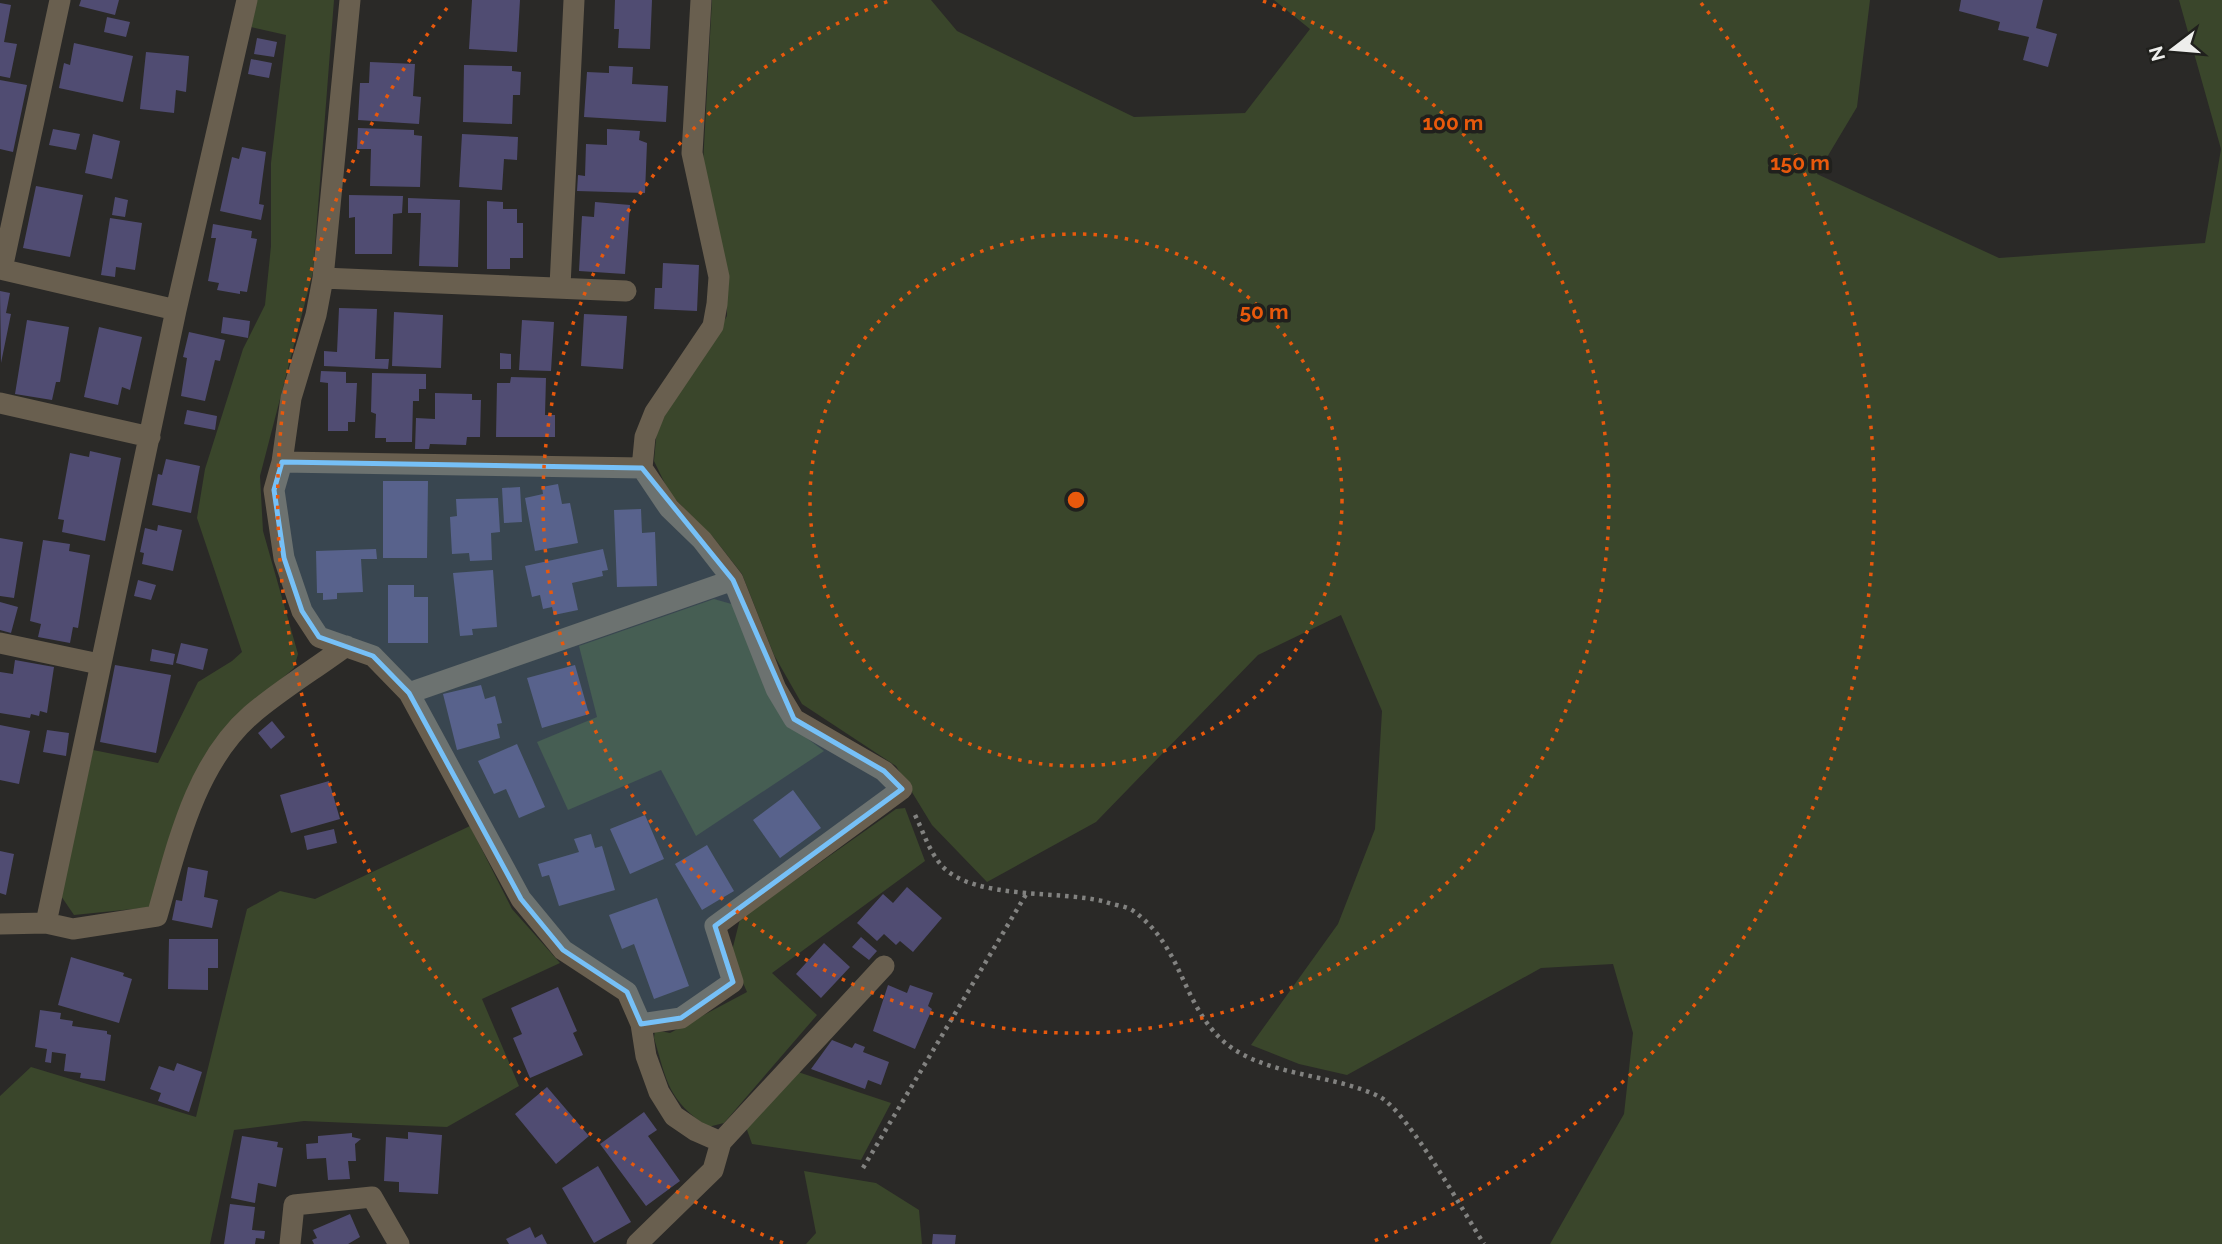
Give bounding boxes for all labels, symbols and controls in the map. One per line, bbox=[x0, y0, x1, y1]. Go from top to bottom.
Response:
north arrow bbox=[2138, 14, 2208, 84]
text: N bbox=[2144, 44, 2169, 64]
text: 100 m bbox=[1423, 110, 1483, 135]
text: 150 m bbox=[1770, 150, 1830, 175]
text: 50 m bbox=[1239, 299, 1289, 324]
centre of rings bbox=[1064, 488, 1088, 512]

